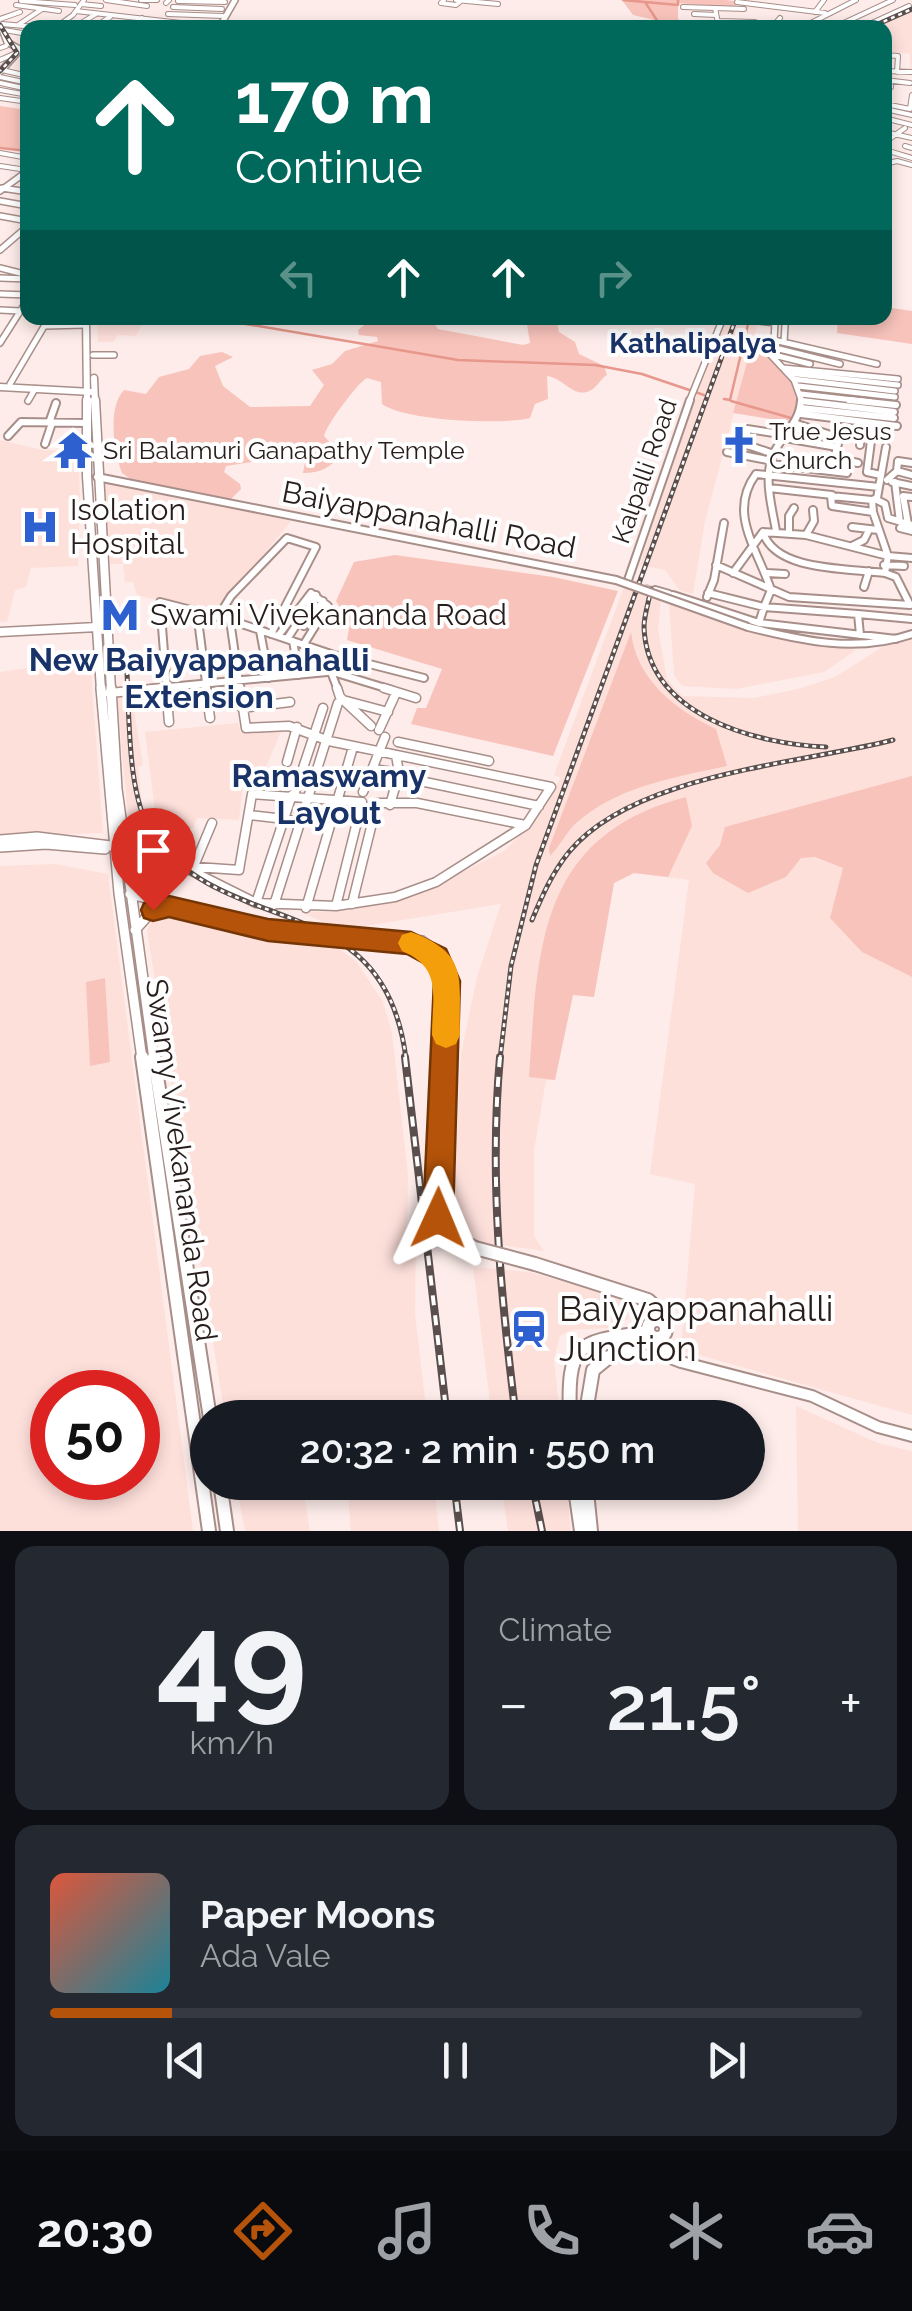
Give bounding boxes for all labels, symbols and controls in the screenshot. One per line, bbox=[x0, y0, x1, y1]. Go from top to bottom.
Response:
text: 170 m bbox=[235, 57, 434, 139]
icon: ahead bbox=[70, 60, 200, 190]
text: Continue bbox=[235, 141, 423, 194]
icon: left bbox=[271, 250, 326, 305]
icon: ahead bbox=[376, 250, 431, 305]
icon: ahead bbox=[481, 250, 536, 305]
icon: right bbox=[586, 250, 641, 305]
district label: Kathalipalya bbox=[609, 327, 777, 360]
street label: Kalpalli Road bbox=[605, 395, 683, 547]
place label: True Jesus Church bbox=[769, 416, 892, 475]
church icon: True Jesus Church bbox=[718, 424, 760, 466]
temple icon: Sri Balamuri Ganapathy Temple bbox=[52, 429, 94, 471]
place label: Sri Balamuri Ganapathy Temple bbox=[103, 435, 465, 465]
street label: Baiyappanahalli Road bbox=[279, 474, 579, 565]
place label: Isolation Hospital bbox=[70, 492, 186, 561]
hospital icon: Isolation Hospital bbox=[19, 506, 61, 548]
metro station icon: Swami Vivekananda Road bbox=[99, 594, 141, 636]
place label: Swami Vivekananda Road bbox=[150, 597, 507, 632]
district label: New Baiyyappanahalli Extension bbox=[29, 641, 369, 715]
district label: Ramaswamy Layout bbox=[232, 757, 427, 831]
pin bbox=[111, 808, 196, 911]
icon: arrive bbox=[126, 823, 181, 878]
street label: Swamy Vivekananda Road bbox=[139, 977, 224, 1343]
position arrow bbox=[386, 1166, 490, 1270]
place label: Baiyyappanahalli Junction bbox=[559, 1288, 833, 1369]
station icon: Baiyyappanahalli Junction bbox=[508, 1308, 550, 1350]
speed limit sign: 50 bbox=[30, 1370, 160, 1500]
text: 20:32 · 2 min · 550 m bbox=[300, 1427, 655, 1472]
text: 49 bbox=[156, 1583, 307, 1735]
text: Climate bbox=[499, 1611, 612, 1648]
text: 21.5° bbox=[606, 1659, 761, 1748]
text: − bbox=[499, 1671, 528, 1736]
text: + bbox=[839, 1671, 862, 1736]
text: km/h bbox=[190, 1724, 274, 1761]
text: Paper Moons bbox=[200, 1892, 435, 1937]
text: Ada Vale bbox=[200, 1937, 331, 1974]
icon: previous bbox=[158, 2033, 213, 2088]
icon: pause bbox=[428, 2033, 483, 2088]
icon: next bbox=[699, 2033, 754, 2088]
icon: directions bbox=[228, 2196, 298, 2266]
icon: music bbox=[372, 2196, 442, 2266]
icon: phone bbox=[517, 2196, 587, 2266]
icon: climate bbox=[661, 2196, 731, 2266]
icon: car bbox=[805, 2196, 875, 2266]
text: 20:30 bbox=[37, 2205, 154, 2258]

